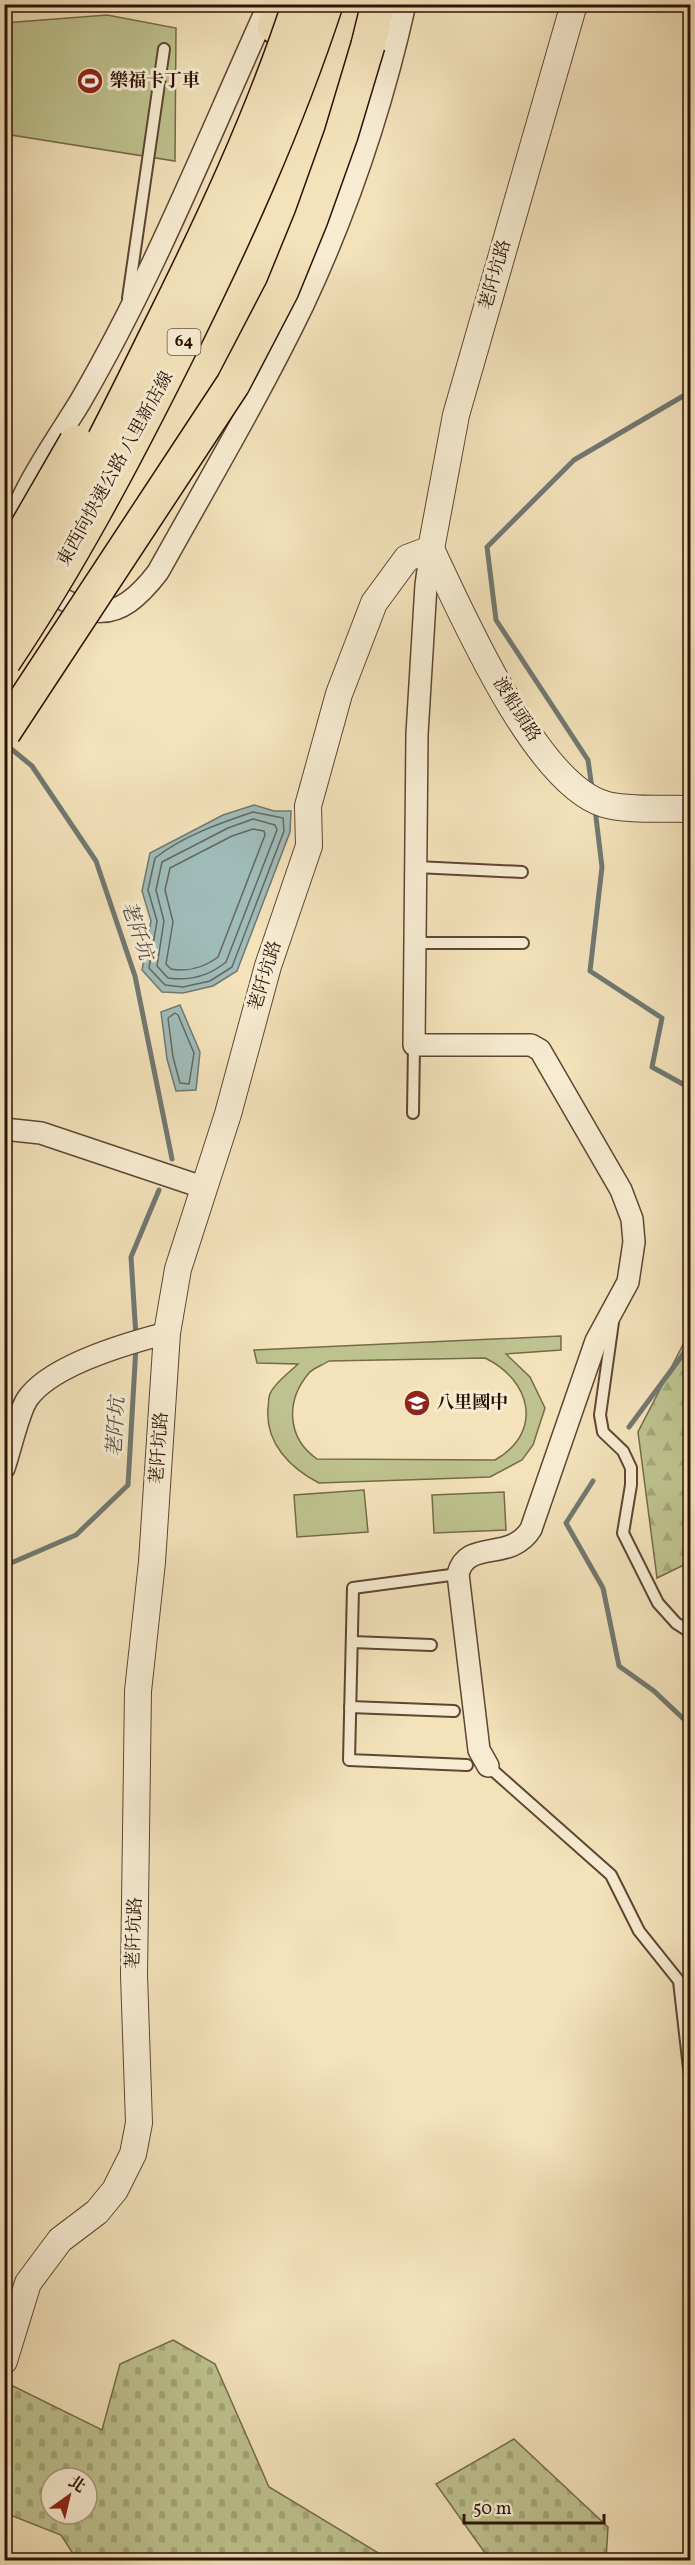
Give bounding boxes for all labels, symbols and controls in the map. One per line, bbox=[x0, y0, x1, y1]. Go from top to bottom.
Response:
sports icon: 樂福卡丁車 bbox=[75, 66, 105, 96]
place label: 樂福卡丁車 bbox=[110, 69, 200, 94]
street label: 荖阡坑路 bbox=[474, 237, 518, 313]
road number: 64 bbox=[168, 329, 201, 355]
street label: 東西向快速公路 八里新店線 bbox=[52, 367, 180, 571]
street label: 渡船頭路 bbox=[486, 673, 546, 747]
water label: 荖阡坑 bbox=[113, 898, 160, 967]
street label: 荖阡坑路 bbox=[244, 938, 288, 1014]
school or university icon: 八里國中 bbox=[402, 1388, 432, 1418]
place label: 八里國中 bbox=[436, 1391, 508, 1416]
water label: 荖阡坑 bbox=[101, 1393, 133, 1458]
street label: 荖阡坑路 bbox=[145, 1411, 175, 1485]
street label: 荖阡坑路 bbox=[121, 1897, 149, 1969]
north arrow bbox=[39, 2466, 99, 2526]
text: 北 bbox=[63, 2472, 89, 2499]
scale bar bbox=[464, 2487, 604, 2525]
text: 50 m bbox=[473, 2497, 512, 2522]

